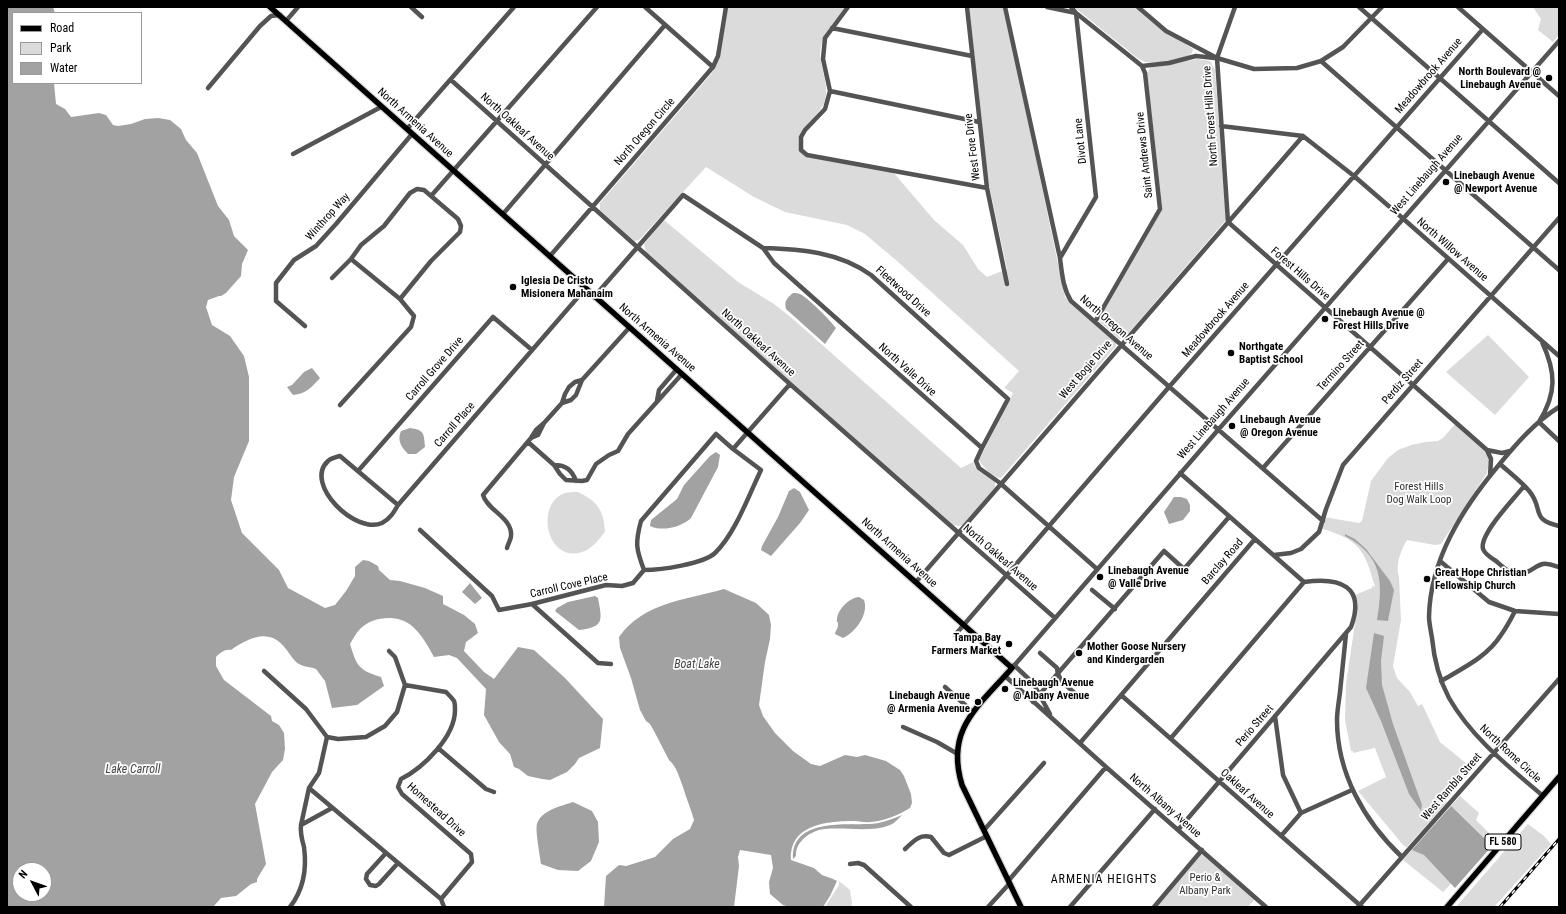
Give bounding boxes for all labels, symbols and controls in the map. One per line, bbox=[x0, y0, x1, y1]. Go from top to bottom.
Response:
legend bbox=[12, 12, 142, 84]
text: Road bbox=[50, 21, 74, 35]
street label: Meadowbrook Avenue bbox=[1393, 36, 1465, 116]
text: Park bbox=[50, 41, 71, 55]
text: Water bbox=[50, 61, 78, 75]
street label: North Forest Hills Drive bbox=[1201, 65, 1221, 167]
place label: North Boulevard @ Linebaugh Avenue bbox=[1459, 65, 1541, 91]
marker: North Boulevard @ Linebaugh Avenue bbox=[1544, 73, 1554, 83]
street label: North Armenia Avenue bbox=[374, 85, 456, 161]
street label: North Oakleaf Avenue bbox=[477, 90, 557, 164]
street label: North Oregon Circle bbox=[612, 95, 678, 169]
street label: Saint Andrews Drive bbox=[1134, 111, 1156, 199]
street label: West Fore Drive bbox=[962, 113, 984, 181]
street label: Divot Lane bbox=[1072, 118, 1090, 164]
street label: West Linebaugh Avenue bbox=[1388, 132, 1466, 218]
place label: Linebaugh Avenue @ Newport Avenue bbox=[1454, 169, 1537, 195]
marker: Linebaugh Avenue @ Newport Avenue bbox=[1441, 177, 1451, 187]
street label: Winthrop Way bbox=[303, 190, 353, 244]
street label: North Willow Avenue bbox=[1414, 216, 1490, 284]
street label: Forest Hills Drive bbox=[1268, 245, 1332, 303]
street label: Fleetwood Drive bbox=[873, 264, 933, 320]
place label: Iglesia De Cristo Misionera Mahanaim bbox=[521, 274, 613, 300]
street label: Meadowbrook Avenue bbox=[1180, 280, 1252, 360]
marker: Iglesia De Cristo Misionera Mahanaim bbox=[508, 282, 518, 292]
street label: North Oregon Avenue bbox=[1077, 293, 1155, 363]
street label: North Armenia Avenue bbox=[616, 301, 698, 375]
street label: North Oakleaf Avenue bbox=[718, 306, 798, 380]
place label: Linebaugh Avenue @ Forest Hills Drive bbox=[1333, 306, 1425, 332]
marker: Linebaugh Avenue @ Forest Hills Drive bbox=[1320, 314, 1330, 324]
street label: Carroll Grove Drive bbox=[404, 334, 466, 404]
street label: West Bogie Drive bbox=[1057, 338, 1115, 402]
street label: Termino Street bbox=[1315, 338, 1367, 394]
place label: Northgate Baptist School bbox=[1239, 340, 1303, 366]
street label: North Valle Drive bbox=[875, 341, 939, 399]
marker: Northgate Baptist School bbox=[1226, 348, 1236, 358]
street label: Perdiz Street bbox=[1380, 357, 1426, 407]
street label: West Linebaugh Avenue bbox=[1175, 376, 1253, 462]
street label: Carroll Place bbox=[432, 400, 478, 450]
place label: Linebaugh Avenue @ Oregon Avenue bbox=[1240, 413, 1321, 439]
marker: Linebaugh Avenue @ Oregon Avenue bbox=[1227, 421, 1237, 431]
park label: Forest Hills Dog Walk Loop bbox=[1387, 480, 1451, 506]
street label: North Armenia Avenue bbox=[858, 515, 940, 591]
street label: North Oakleaf Avenue bbox=[960, 522, 1040, 594]
street label: Barclay Road bbox=[1199, 536, 1247, 588]
place label: Linebaugh Avenue @ Valle Drive bbox=[1108, 564, 1189, 590]
place label: Great Hope Christian Fellowship Church bbox=[1435, 566, 1527, 592]
street label: Carroll Cove Place bbox=[529, 571, 609, 601]
marker: Linebaugh Avenue @ Valle Drive bbox=[1095, 572, 1105, 582]
marker: Great Hope Christian Fellowship Church bbox=[1422, 574, 1432, 584]
place label: Tampa Bay Farmers Market bbox=[932, 631, 1001, 657]
marker: Tampa Bay Farmers Market bbox=[1004, 639, 1014, 649]
place label: Mother Goose Nursery and Kindergarden bbox=[1087, 640, 1186, 666]
marker: Mother Goose Nursery and Kindergarden bbox=[1074, 648, 1084, 658]
water label: Boat Lake bbox=[674, 658, 720, 672]
place label: Linebaugh Avenue @ Albany Avenue bbox=[1013, 676, 1094, 702]
marker: Linebaugh Avenue @ Albany Avenue bbox=[1000, 684, 1010, 694]
place label: Linebaugh Avenue @ Armenia Avenue bbox=[887, 689, 970, 715]
marker: Linebaugh Avenue @ Armenia Avenue bbox=[973, 697, 983, 707]
street label: Perio Street bbox=[1233, 702, 1277, 750]
street label: North Rome Circle bbox=[1477, 722, 1543, 786]
street label: West Rambla Street bbox=[1419, 751, 1485, 823]
water label: Lake Carroll bbox=[106, 763, 160, 777]
street label: Oakleaf Avenue bbox=[1218, 767, 1276, 821]
street label: North Albany Avenue bbox=[1126, 771, 1204, 841]
street label: Homestead Drive bbox=[404, 780, 468, 840]
road number: FL 580 bbox=[1485, 834, 1521, 850]
north arrow bbox=[12, 862, 52, 902]
text: N bbox=[16, 868, 30, 881]
park label: Perio & Albany Park bbox=[1179, 871, 1231, 897]
district label: ARMENIA HEIGHTS bbox=[1051, 873, 1157, 887]

